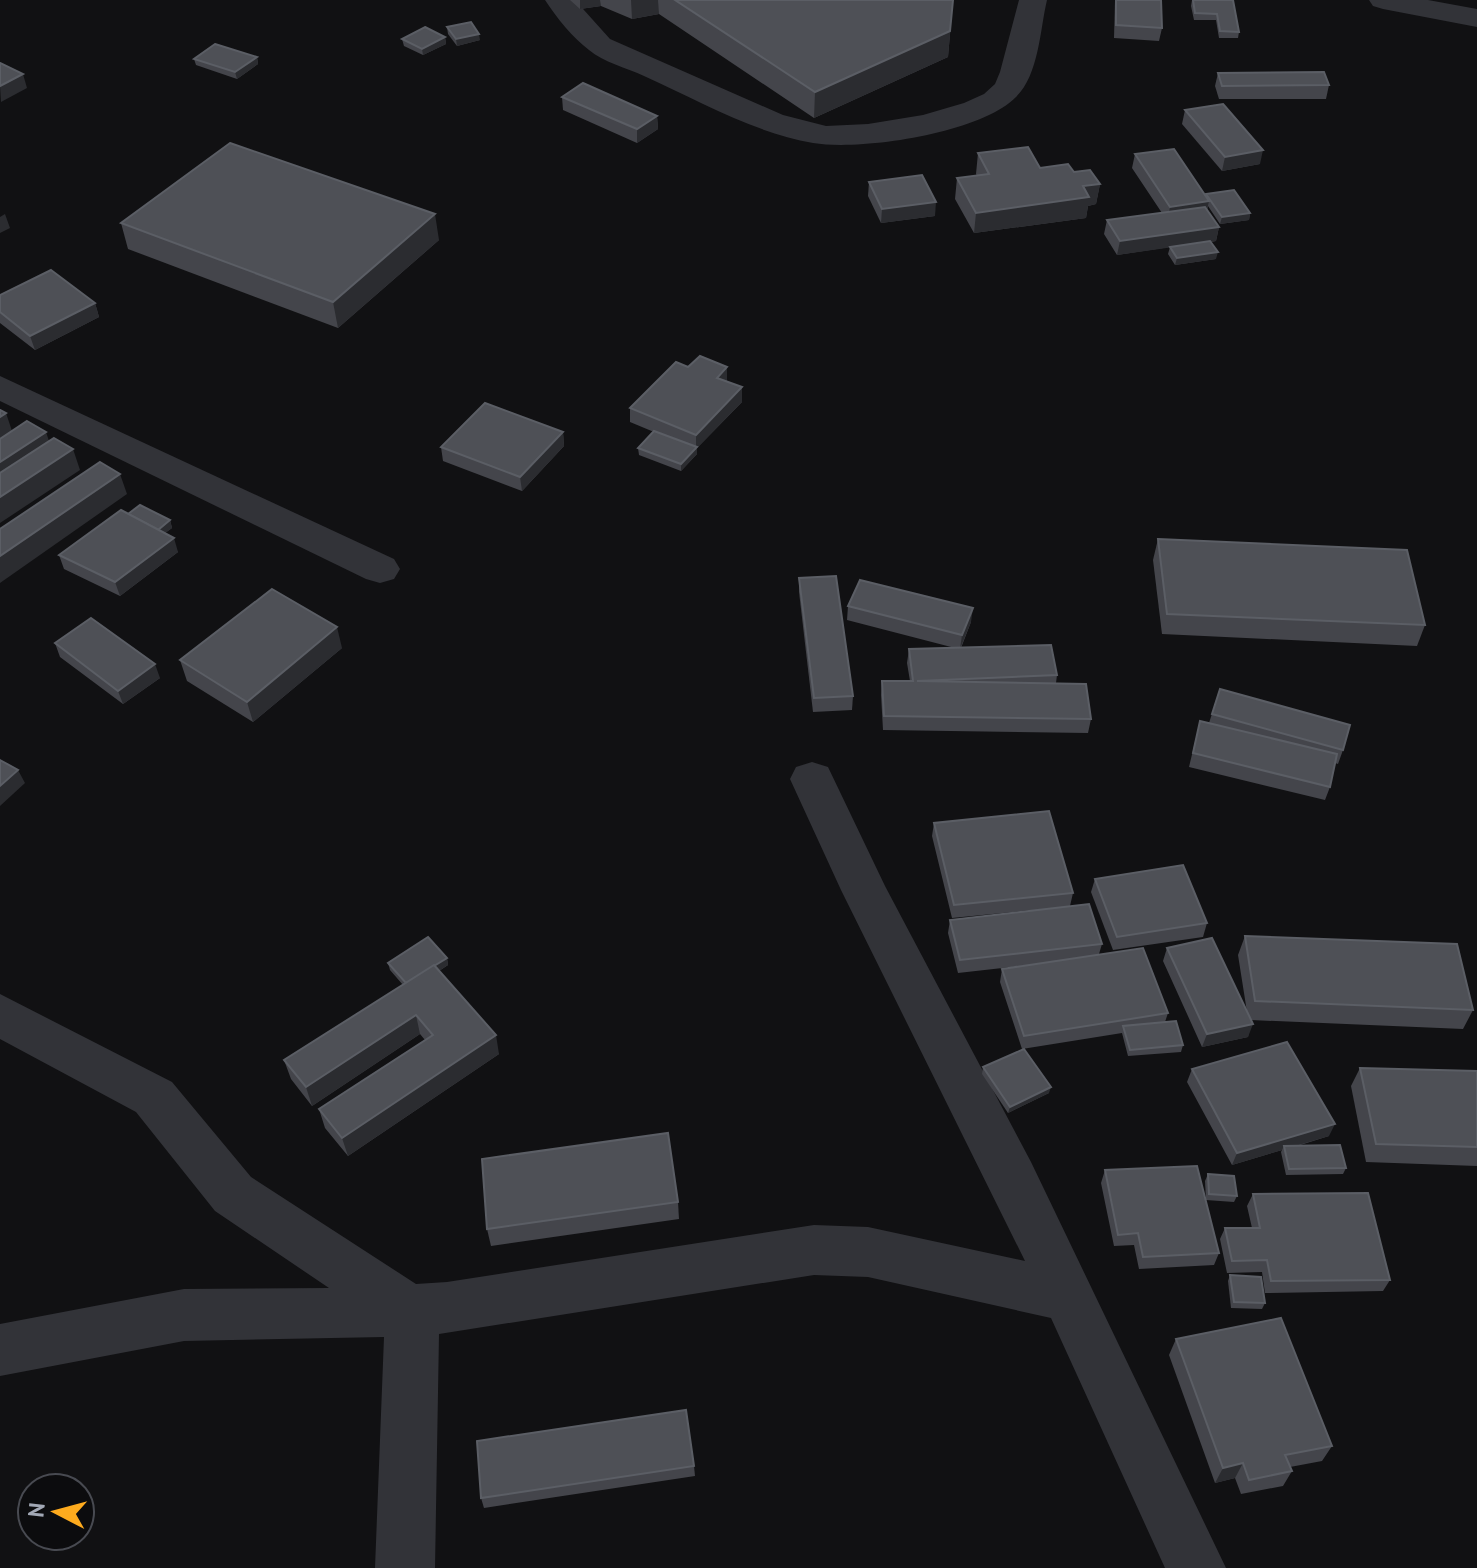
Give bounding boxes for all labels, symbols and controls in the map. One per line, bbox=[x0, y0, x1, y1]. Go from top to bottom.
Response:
north arrow bbox=[16, 1472, 96, 1552]
text: N bbox=[21, 1501, 51, 1519]

